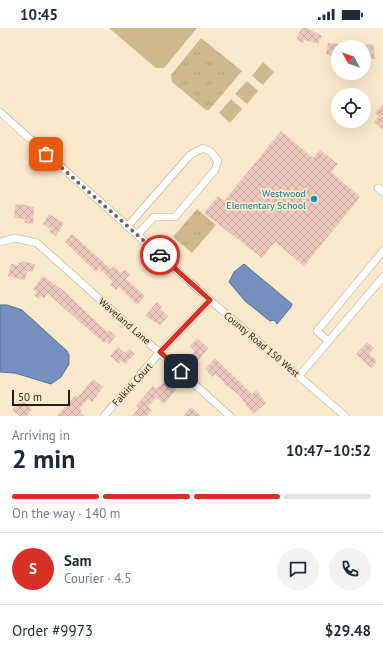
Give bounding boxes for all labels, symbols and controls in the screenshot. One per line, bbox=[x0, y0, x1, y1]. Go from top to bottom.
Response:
text: 10:45 bbox=[20, 5, 58, 24]
north arrow bbox=[331, 40, 371, 80]
map controls bbox=[331, 40, 371, 128]
button: locate bbox=[331, 88, 371, 128]
pin bbox=[29, 137, 63, 171]
icon: bag bbox=[35, 143, 57, 165]
place label: Westwood Elementary School bbox=[226, 187, 306, 212]
marker: Westwood Elementary School bbox=[309, 194, 319, 204]
courier bbox=[140, 235, 180, 275]
icon: car bbox=[149, 244, 171, 266]
street label: Waveland Lane bbox=[96, 295, 153, 347]
street label: County Road 150 West bbox=[221, 309, 303, 380]
pin bbox=[164, 354, 198, 388]
street label: Falkirk Court bbox=[109, 359, 156, 409]
icon: home bbox=[170, 360, 192, 382]
scale bar bbox=[12, 388, 70, 407]
text: 50 m bbox=[18, 390, 42, 404]
text: Arriving in bbox=[12, 427, 70, 444]
text: 10:47–10:52 bbox=[286, 441, 371, 460]
text: 2 min bbox=[12, 442, 75, 475]
text: On the way · 140 m bbox=[12, 505, 120, 522]
button: chat bbox=[277, 548, 319, 590]
button: phone bbox=[329, 548, 371, 590]
text: Sam bbox=[64, 551, 91, 570]
text: S bbox=[29, 559, 37, 578]
text: Courier · 4.5 bbox=[64, 570, 131, 587]
text: Order #9973 bbox=[12, 621, 93, 640]
text: $29.48 bbox=[325, 621, 371, 640]

